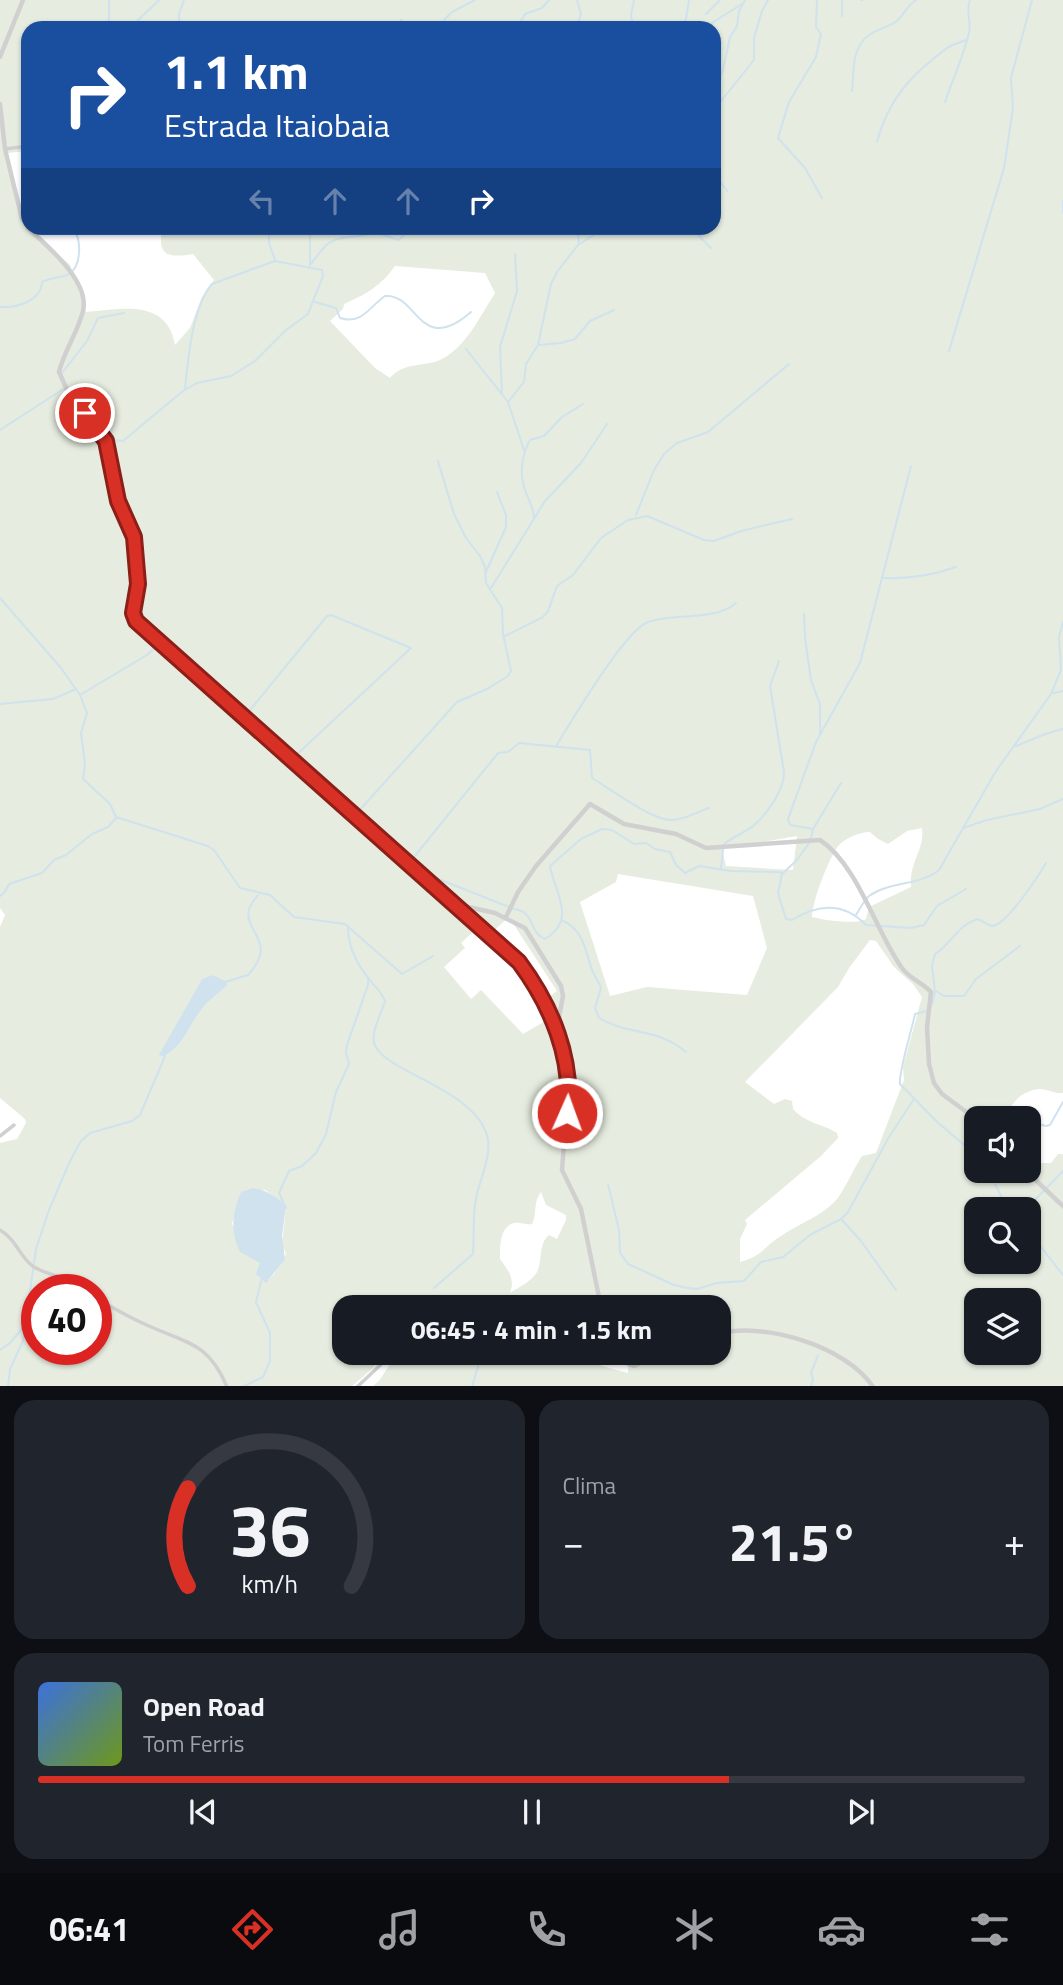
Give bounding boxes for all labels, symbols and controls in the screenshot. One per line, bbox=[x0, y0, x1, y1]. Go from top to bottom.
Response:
text: 1.1 km bbox=[164, 33, 309, 108]
icon: right bbox=[49, 49, 140, 140]
text: Estrada Itaiobaia bbox=[164, 101, 390, 149]
icon: left bbox=[243, 182, 281, 220]
icon: ahead bbox=[316, 182, 354, 220]
icon: ahead bbox=[389, 182, 427, 220]
icon: right bbox=[462, 182, 500, 220]
pin bbox=[55, 383, 115, 443]
icon: arrive bbox=[66, 394, 104, 432]
position arrow bbox=[530, 1076, 604, 1150]
map controls bbox=[964, 1106, 1041, 1365]
button: sound bbox=[964, 1106, 1041, 1183]
button: search bbox=[964, 1197, 1041, 1274]
speed limit sign: 40 bbox=[21, 1274, 112, 1365]
button: layers bbox=[964, 1288, 1041, 1365]
text: 06:45 · 4 min · 1.5 km bbox=[411, 1310, 652, 1349]
text: Clima bbox=[563, 1468, 616, 1503]
text: 36 bbox=[228, 1474, 310, 1584]
text: 21.5° bbox=[729, 1502, 859, 1581]
text: − bbox=[563, 1513, 584, 1571]
text: + bbox=[1004, 1513, 1025, 1571]
text: km/h bbox=[241, 1564, 298, 1602]
text: Open Road bbox=[143, 1687, 265, 1726]
text: Tom Ferris bbox=[143, 1726, 244, 1761]
icon: previous bbox=[184, 1793, 222, 1831]
icon: pause bbox=[513, 1793, 551, 1831]
icon: next bbox=[842, 1793, 880, 1831]
text: 06:41 bbox=[49, 1905, 129, 1953]
icon: directions bbox=[228, 1905, 277, 1954]
icon: music bbox=[375, 1905, 424, 1954]
icon: phone bbox=[522, 1905, 571, 1954]
icon: climate bbox=[670, 1905, 719, 1954]
icon: car bbox=[817, 1905, 866, 1954]
icon: filters bbox=[965, 1905, 1014, 1954]

